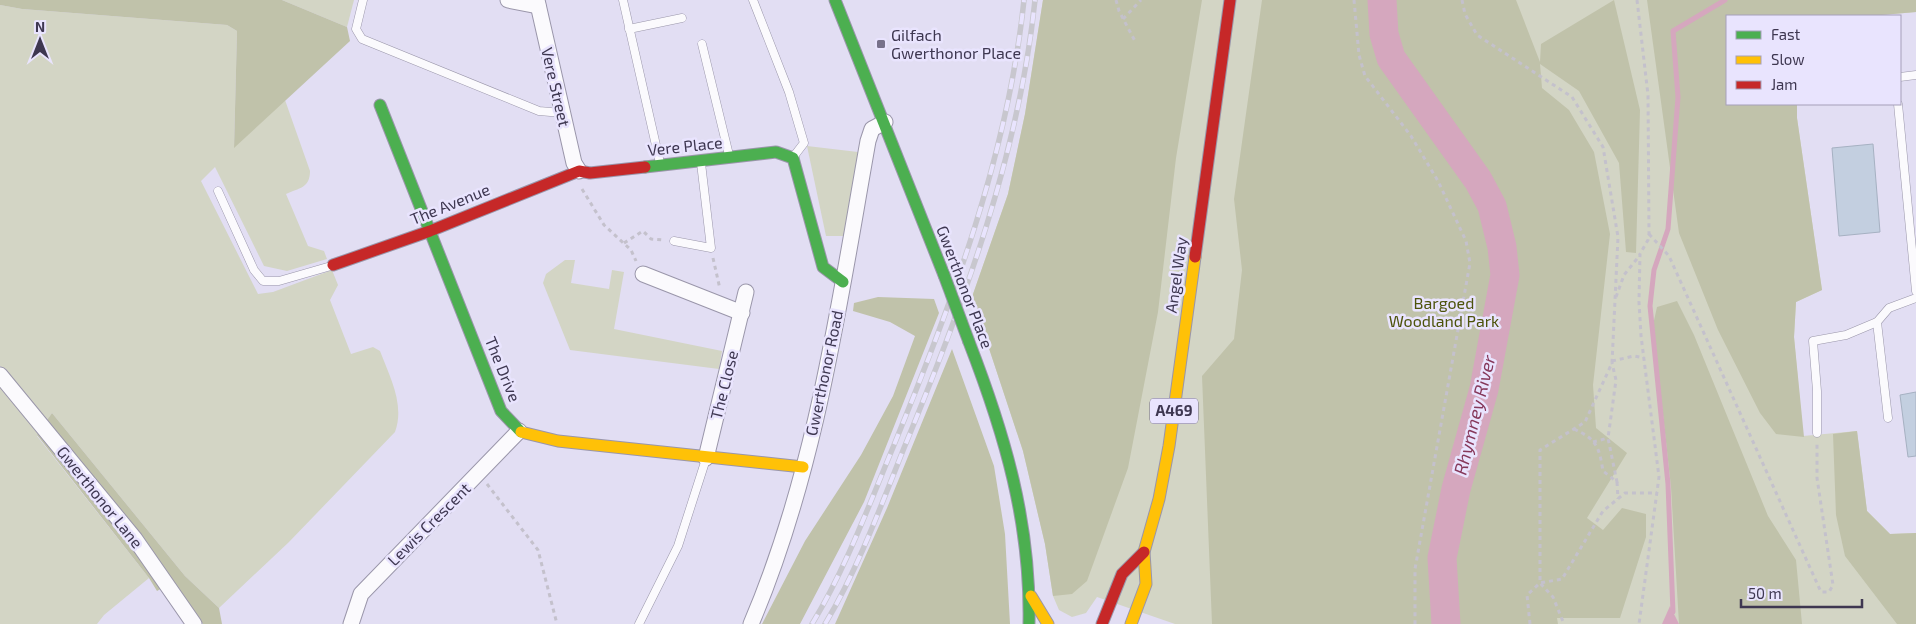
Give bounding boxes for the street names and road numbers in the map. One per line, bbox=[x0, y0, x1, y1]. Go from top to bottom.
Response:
street label: Vere Street bbox=[538, 46, 575, 128]
street label: Vere Place bbox=[646, 132, 723, 159]
street label: The Avenue bbox=[407, 179, 492, 228]
street label: Gwerthonor Place bbox=[933, 223, 998, 351]
street label: Angel Way bbox=[1161, 235, 1190, 314]
street label: Gwerthonor Road bbox=[801, 309, 846, 437]
street label: The Drive bbox=[482, 333, 525, 404]
street label: The Close bbox=[706, 348, 741, 421]
road number: A469 bbox=[1150, 398, 1198, 424]
street label: Gwerthonor Lane bbox=[53, 442, 147, 551]
street label: Lewis Crescent bbox=[383, 478, 474, 569]

